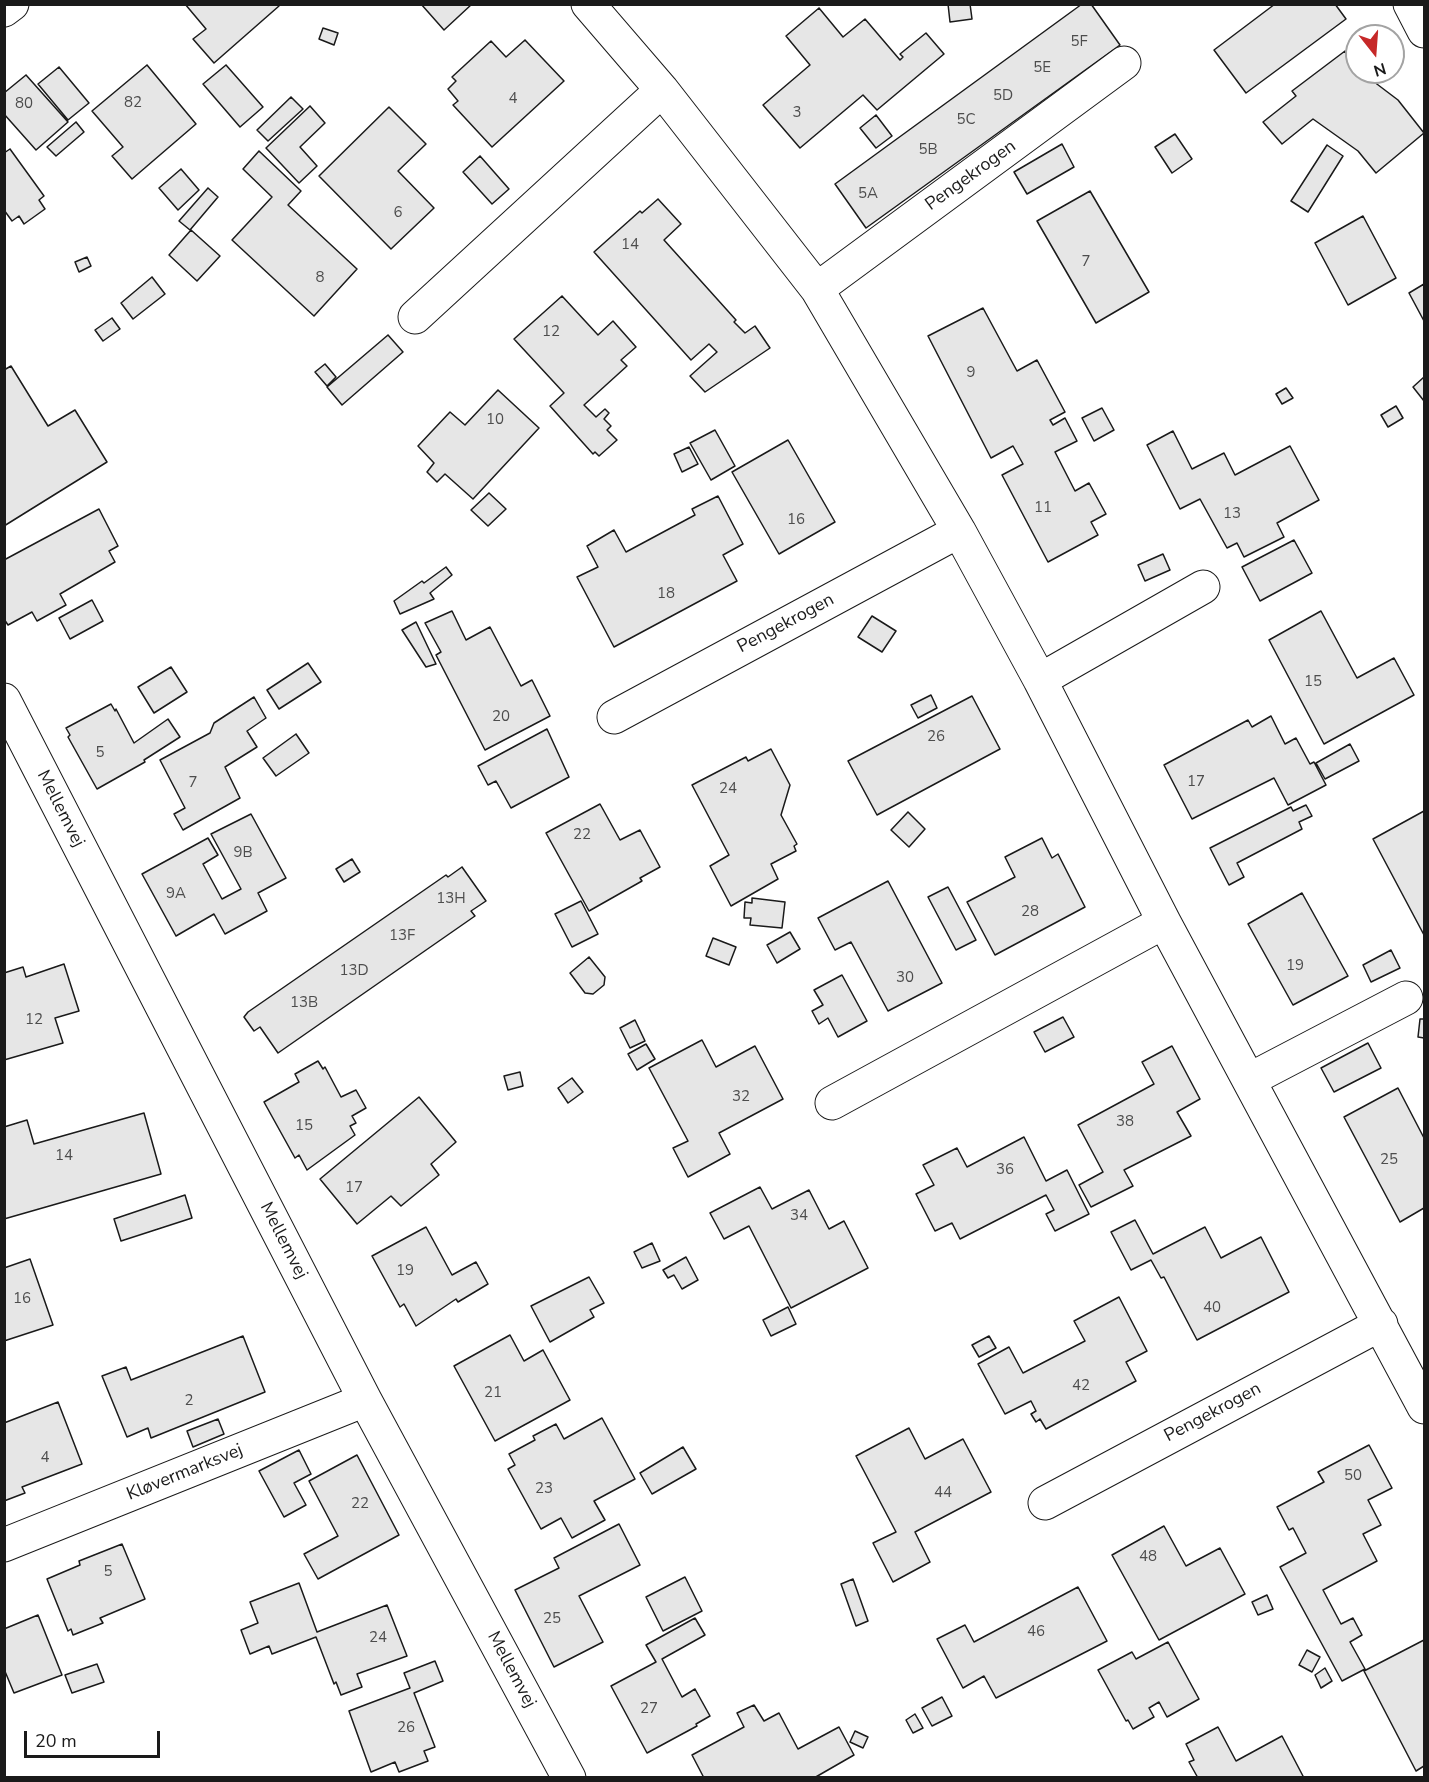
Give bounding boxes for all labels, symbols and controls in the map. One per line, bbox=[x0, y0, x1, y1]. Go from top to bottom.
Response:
north arrow bbox=[1345, 24, 1405, 84]
house number: 5F bbox=[1070, 33, 1088, 51]
text: N bbox=[1371, 57, 1389, 82]
house number: 5E bbox=[1033, 59, 1051, 77]
house number: 5D bbox=[993, 87, 1013, 105]
house number: 4 bbox=[509, 90, 517, 108]
house number: 82 bbox=[124, 94, 142, 112]
house number: 80 bbox=[15, 95, 33, 113]
house number: 3 bbox=[793, 104, 801, 122]
house number: 5C bbox=[956, 111, 976, 129]
street label: Pengekrogen bbox=[922, 136, 1020, 216]
house number: 5B bbox=[918, 141, 938, 159]
house number: 5A bbox=[858, 185, 878, 203]
house number: 6 bbox=[394, 204, 402, 222]
house number: 14 bbox=[621, 236, 639, 254]
house number: 7 bbox=[1082, 253, 1090, 271]
house number: 8 bbox=[316, 269, 324, 287]
house number: 12 bbox=[542, 323, 560, 341]
house number: 9 bbox=[967, 364, 975, 382]
house number: 10 bbox=[486, 411, 504, 429]
house number: 11 bbox=[1034, 499, 1052, 517]
house number: 13 bbox=[1223, 505, 1241, 523]
house number: 16 bbox=[787, 511, 805, 529]
house number: 18 bbox=[657, 585, 675, 603]
street label: Pengekrogen bbox=[734, 589, 838, 659]
house number: 15 bbox=[1304, 673, 1322, 691]
house number: 20 bbox=[492, 708, 510, 726]
house number: 26 bbox=[927, 728, 945, 746]
house number: 5 bbox=[96, 744, 104, 762]
street label: Mellemvej bbox=[31, 767, 89, 851]
house number: 17 bbox=[1187, 773, 1205, 791]
house number: 7 bbox=[189, 774, 197, 792]
house number: 24 bbox=[719, 780, 737, 798]
house number: 22 bbox=[573, 826, 591, 844]
house number: 9B bbox=[233, 844, 253, 862]
house number: 9A bbox=[166, 885, 186, 903]
house number: 13H bbox=[436, 890, 466, 908]
house number: 28 bbox=[1021, 903, 1039, 921]
house number: 13F bbox=[389, 927, 415, 945]
house number: 19 bbox=[1286, 957, 1304, 975]
house number: 13D bbox=[339, 962, 369, 980]
house number: 30 bbox=[896, 969, 914, 987]
house number: 13B bbox=[290, 994, 318, 1012]
house number: 12 bbox=[25, 1011, 43, 1029]
house number: 32 bbox=[732, 1088, 750, 1106]
house number: 38 bbox=[1116, 1113, 1134, 1131]
house number: 15 bbox=[295, 1117, 313, 1135]
house number: 14 bbox=[55, 1147, 73, 1165]
house number: 25 bbox=[1380, 1151, 1398, 1169]
house number: 36 bbox=[996, 1161, 1014, 1179]
house number: 17 bbox=[345, 1179, 363, 1197]
street label: Mellemvej bbox=[254, 1199, 312, 1283]
house number: 34 bbox=[790, 1207, 808, 1225]
house number: 19 bbox=[396, 1262, 414, 1280]
house number: 16 bbox=[13, 1290, 31, 1308]
house number: 40 bbox=[1203, 1299, 1221, 1317]
house number: 42 bbox=[1072, 1377, 1090, 1395]
street label: Pengekrogen bbox=[1161, 1378, 1265, 1448]
house number: 21 bbox=[484, 1384, 502, 1402]
house number: 2 bbox=[185, 1392, 193, 1410]
street label: Kløvermarksvej bbox=[124, 1440, 246, 1506]
house number: 4 bbox=[41, 1449, 49, 1467]
house number: 50 bbox=[1344, 1467, 1362, 1485]
house number: 23 bbox=[535, 1480, 553, 1498]
house number: 44 bbox=[934, 1484, 952, 1502]
house number: 22 bbox=[351, 1495, 369, 1513]
house number: 48 bbox=[1139, 1548, 1157, 1566]
house number: 5 bbox=[104, 1563, 112, 1581]
house number: 25 bbox=[543, 1610, 561, 1628]
house number: 46 bbox=[1027, 1623, 1045, 1641]
street label: Mellemvej bbox=[482, 1628, 540, 1712]
house number: 24 bbox=[369, 1629, 387, 1647]
house number: 27 bbox=[640, 1700, 658, 1718]
scale bar bbox=[27, 1719, 164, 1757]
house number: 26 bbox=[397, 1719, 415, 1737]
text: 20 m bbox=[35, 1729, 77, 1753]

